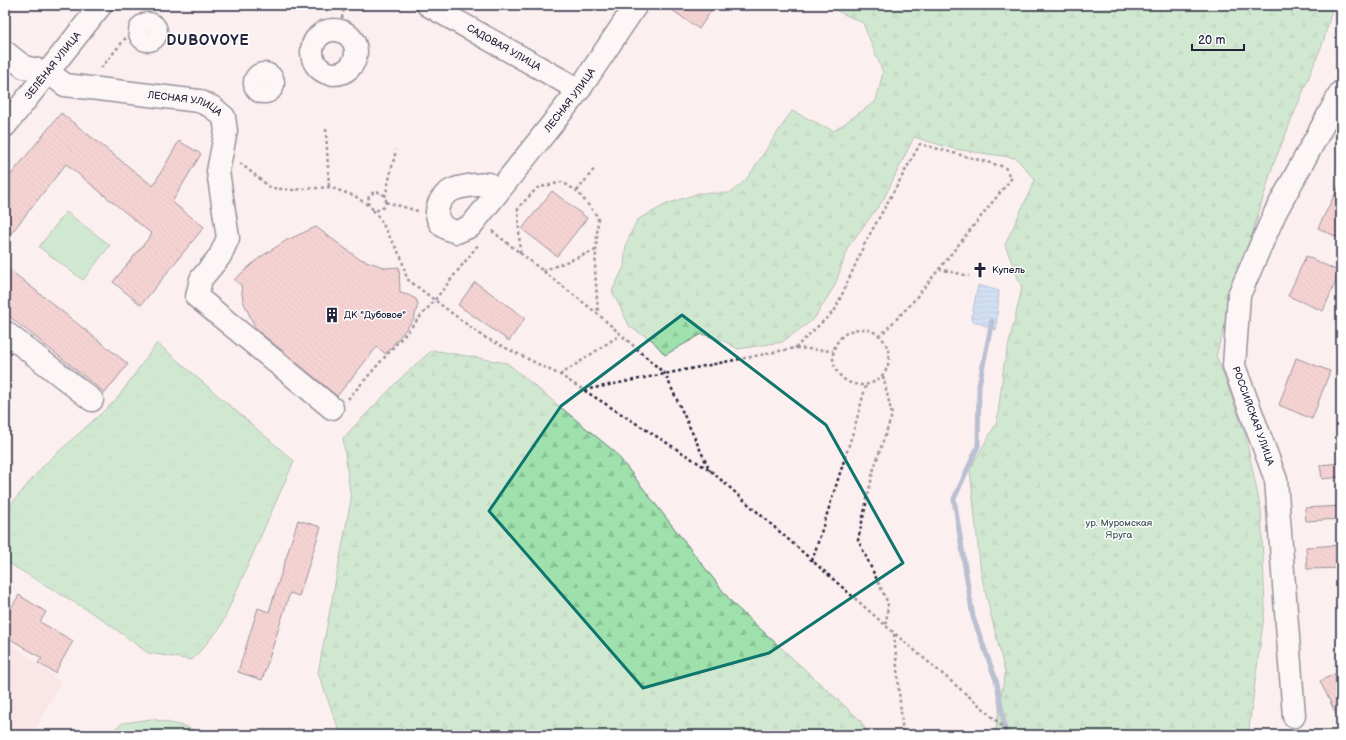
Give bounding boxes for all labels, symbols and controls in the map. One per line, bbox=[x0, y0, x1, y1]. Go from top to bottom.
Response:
street label: САДОВАЯ УЛИЦА bbox=[465, 22, 544, 74]
scale bar bbox=[1192, 26, 1244, 52]
street label: ЗЕЛЁНАЯ УЛИЦА bbox=[22, 29, 84, 102]
district label: DUBOVOYE bbox=[166, 32, 250, 49]
text: 20 m bbox=[1198, 33, 1225, 48]
street label: ЛЕСНАЯ УЛИЦА bbox=[541, 65, 598, 135]
street label: ЛЕСНАЯ УЛИЦА bbox=[146, 89, 225, 119]
church icon: Купель bbox=[971, 261, 989, 279]
place label: Купель bbox=[992, 264, 1025, 276]
building icon: ДК "Дубовое" bbox=[323, 306, 341, 324]
place label: ДК "Дубовое" bbox=[344, 309, 406, 321]
street label: РОССИЙСКАЯ УЛИЦА bbox=[1229, 365, 1277, 468]
park label: ур. Муромская Яруга bbox=[1086, 517, 1153, 541]

